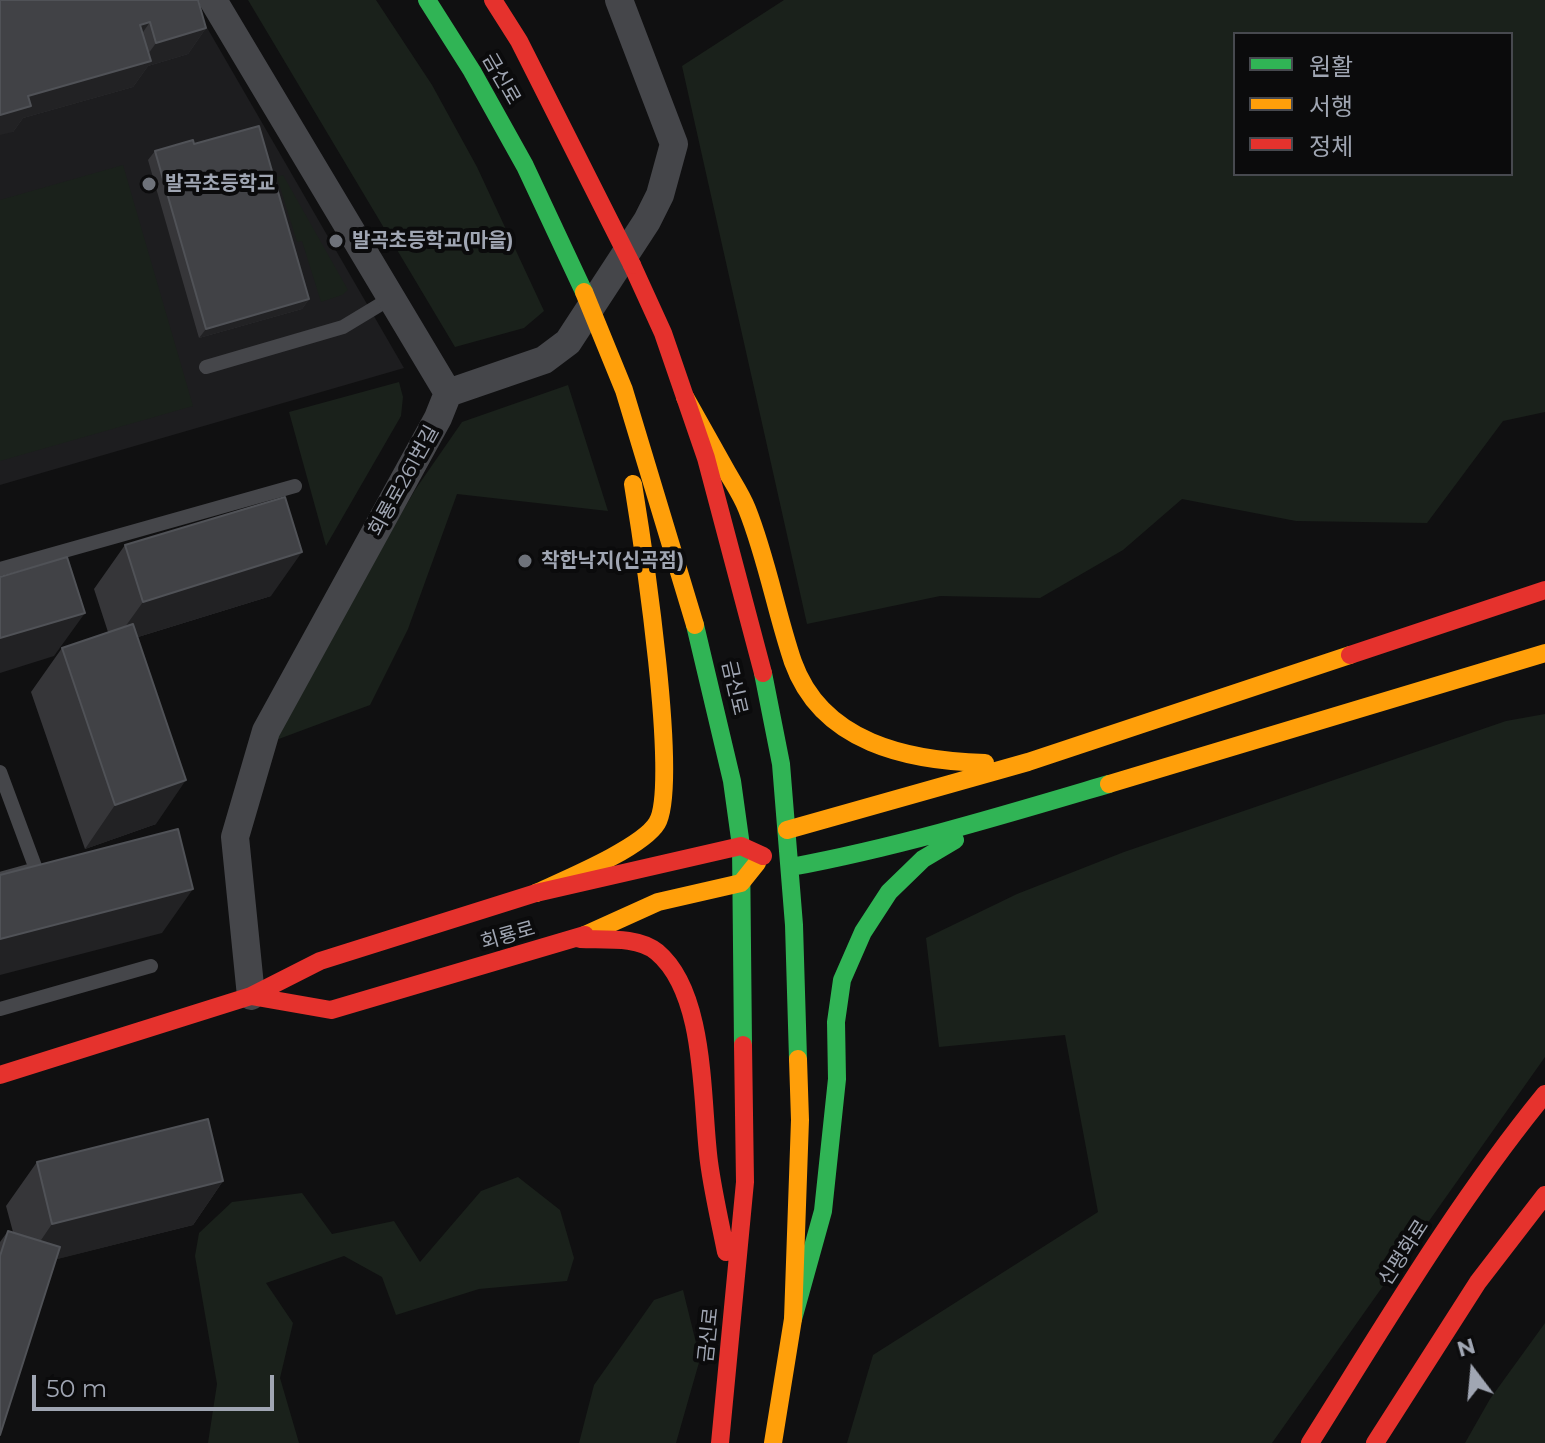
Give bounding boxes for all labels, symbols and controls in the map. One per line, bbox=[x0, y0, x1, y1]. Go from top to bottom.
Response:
legend bbox=[1233, 32, 1513, 176]
street label: 금신로 bbox=[477, 49, 525, 109]
text: 원활 bbox=[1309, 52, 1353, 81]
text: 서행 bbox=[1309, 92, 1353, 121]
text: 정체 bbox=[1309, 132, 1353, 161]
place label: 발곡초등학교 bbox=[165, 172, 275, 196]
marker: 발곡초등학교 bbox=[140, 175, 158, 193]
place label: 발곡초등학교(마을) bbox=[352, 229, 513, 253]
marker: 발곡초등학교(마을) bbox=[327, 232, 345, 250]
street label: 회룡로261번길 bbox=[364, 422, 444, 540]
place label: 착한낙지(신곡점) bbox=[541, 549, 684, 573]
marker: 착한낙지(신곡점) bbox=[516, 552, 534, 570]
street label: 금신로 bbox=[716, 658, 752, 718]
street label: 회룡로 bbox=[478, 917, 538, 955]
street label: 신평화로 bbox=[1374, 1216, 1434, 1290]
street label: 금신로 bbox=[694, 1306, 724, 1364]
north arrow bbox=[1433, 1331, 1513, 1411]
text: N bbox=[1454, 1332, 1479, 1363]
scale bar bbox=[36, 1359, 278, 1409]
text: 50 m bbox=[46, 1374, 107, 1403]

